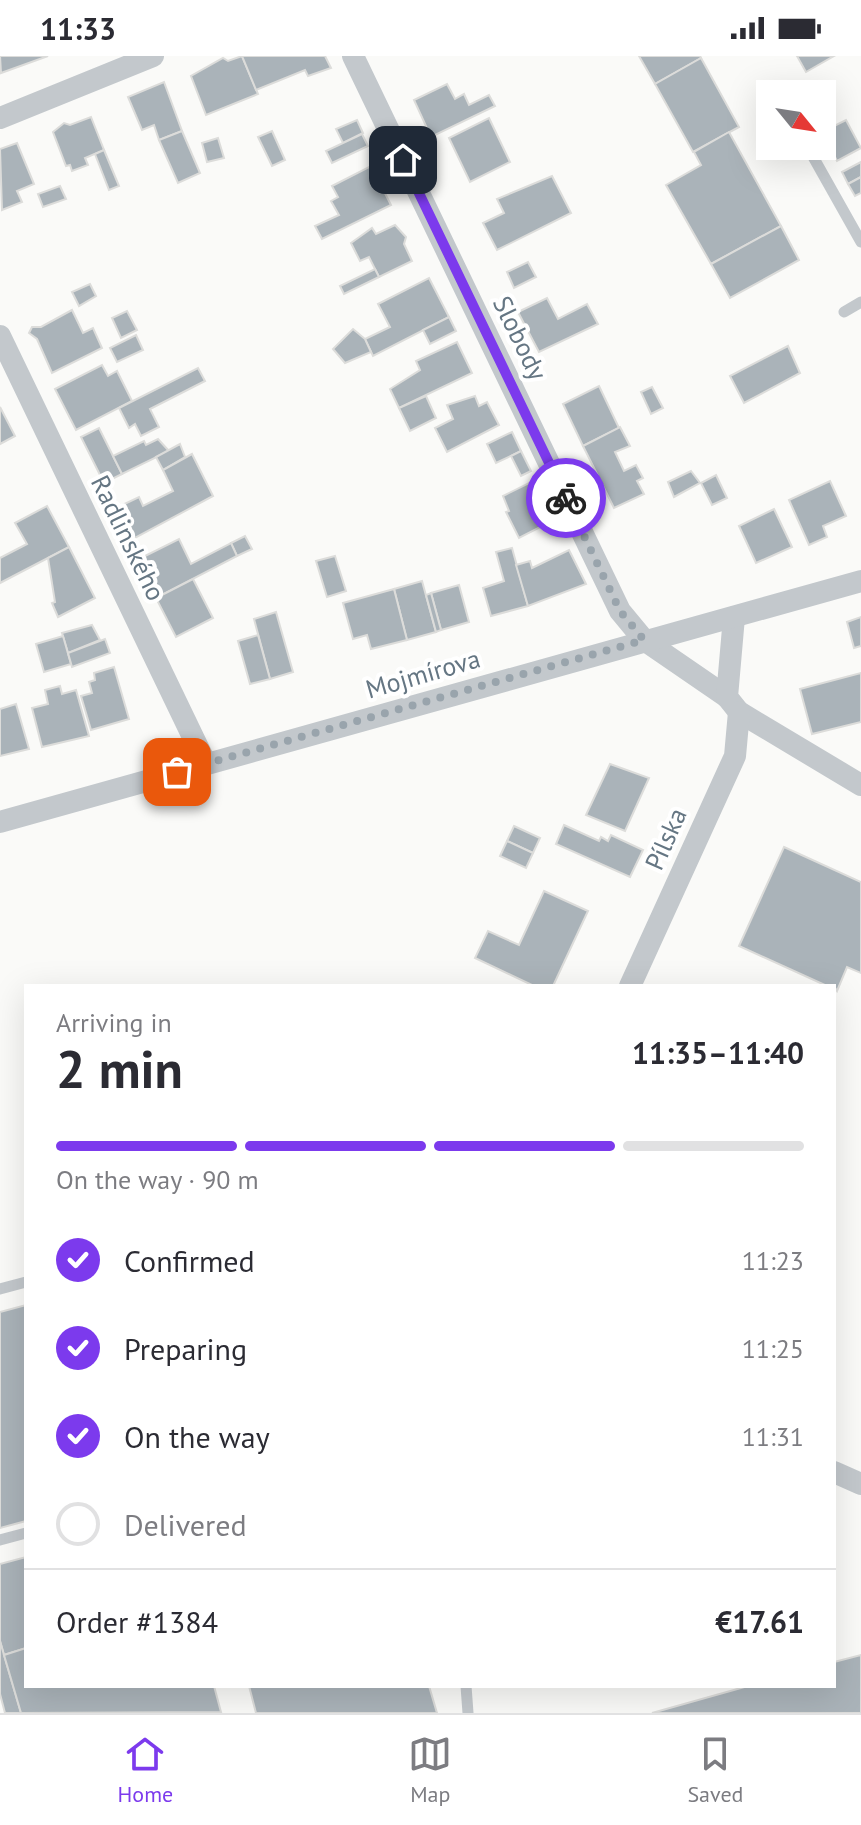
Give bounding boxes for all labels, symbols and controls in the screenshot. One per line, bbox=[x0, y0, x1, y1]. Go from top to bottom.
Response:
text: 11:33 bbox=[40, 9, 116, 48]
north arrow bbox=[756, 80, 836, 160]
map controls bbox=[756, 80, 836, 160]
pin bbox=[369, 126, 437, 194]
icon: home bbox=[381, 138, 425, 182]
street label: Slobody bbox=[486, 290, 555, 385]
courier bbox=[526, 458, 606, 538]
street label: Radlinského bbox=[84, 470, 173, 606]
icon: bike bbox=[544, 476, 588, 520]
street label: Mojmírova bbox=[362, 641, 484, 706]
pin bbox=[143, 738, 211, 806]
icon: bag bbox=[155, 750, 199, 794]
street label: Pílska bbox=[637, 803, 694, 875]
text: Arriving in bbox=[56, 1006, 172, 1039]
text: 11:35–11:40 bbox=[632, 1033, 804, 1072]
text: 2 min bbox=[56, 1035, 183, 1102]
text: On the way · 90 m bbox=[56, 1163, 259, 1196]
icon: check bbox=[56, 1238, 100, 1282]
text: Confirmed bbox=[124, 1241, 255, 1280]
text: 11:23 bbox=[742, 1244, 804, 1277]
icon: check bbox=[56, 1326, 100, 1370]
text: Preparing bbox=[124, 1329, 247, 1368]
text: 11:25 bbox=[742, 1332, 804, 1365]
icon: check bbox=[56, 1414, 100, 1458]
text: On the way bbox=[124, 1417, 270, 1456]
text: 11:31 bbox=[742, 1420, 804, 1453]
text: Delivered bbox=[124, 1505, 247, 1544]
text: Order #1384 bbox=[56, 1602, 218, 1641]
text: €17.61 bbox=[715, 1602, 804, 1641]
tab: Home bbox=[118, 1732, 173, 1808]
tab: Map bbox=[408, 1732, 452, 1808]
tab: Saved bbox=[687, 1732, 743, 1808]

